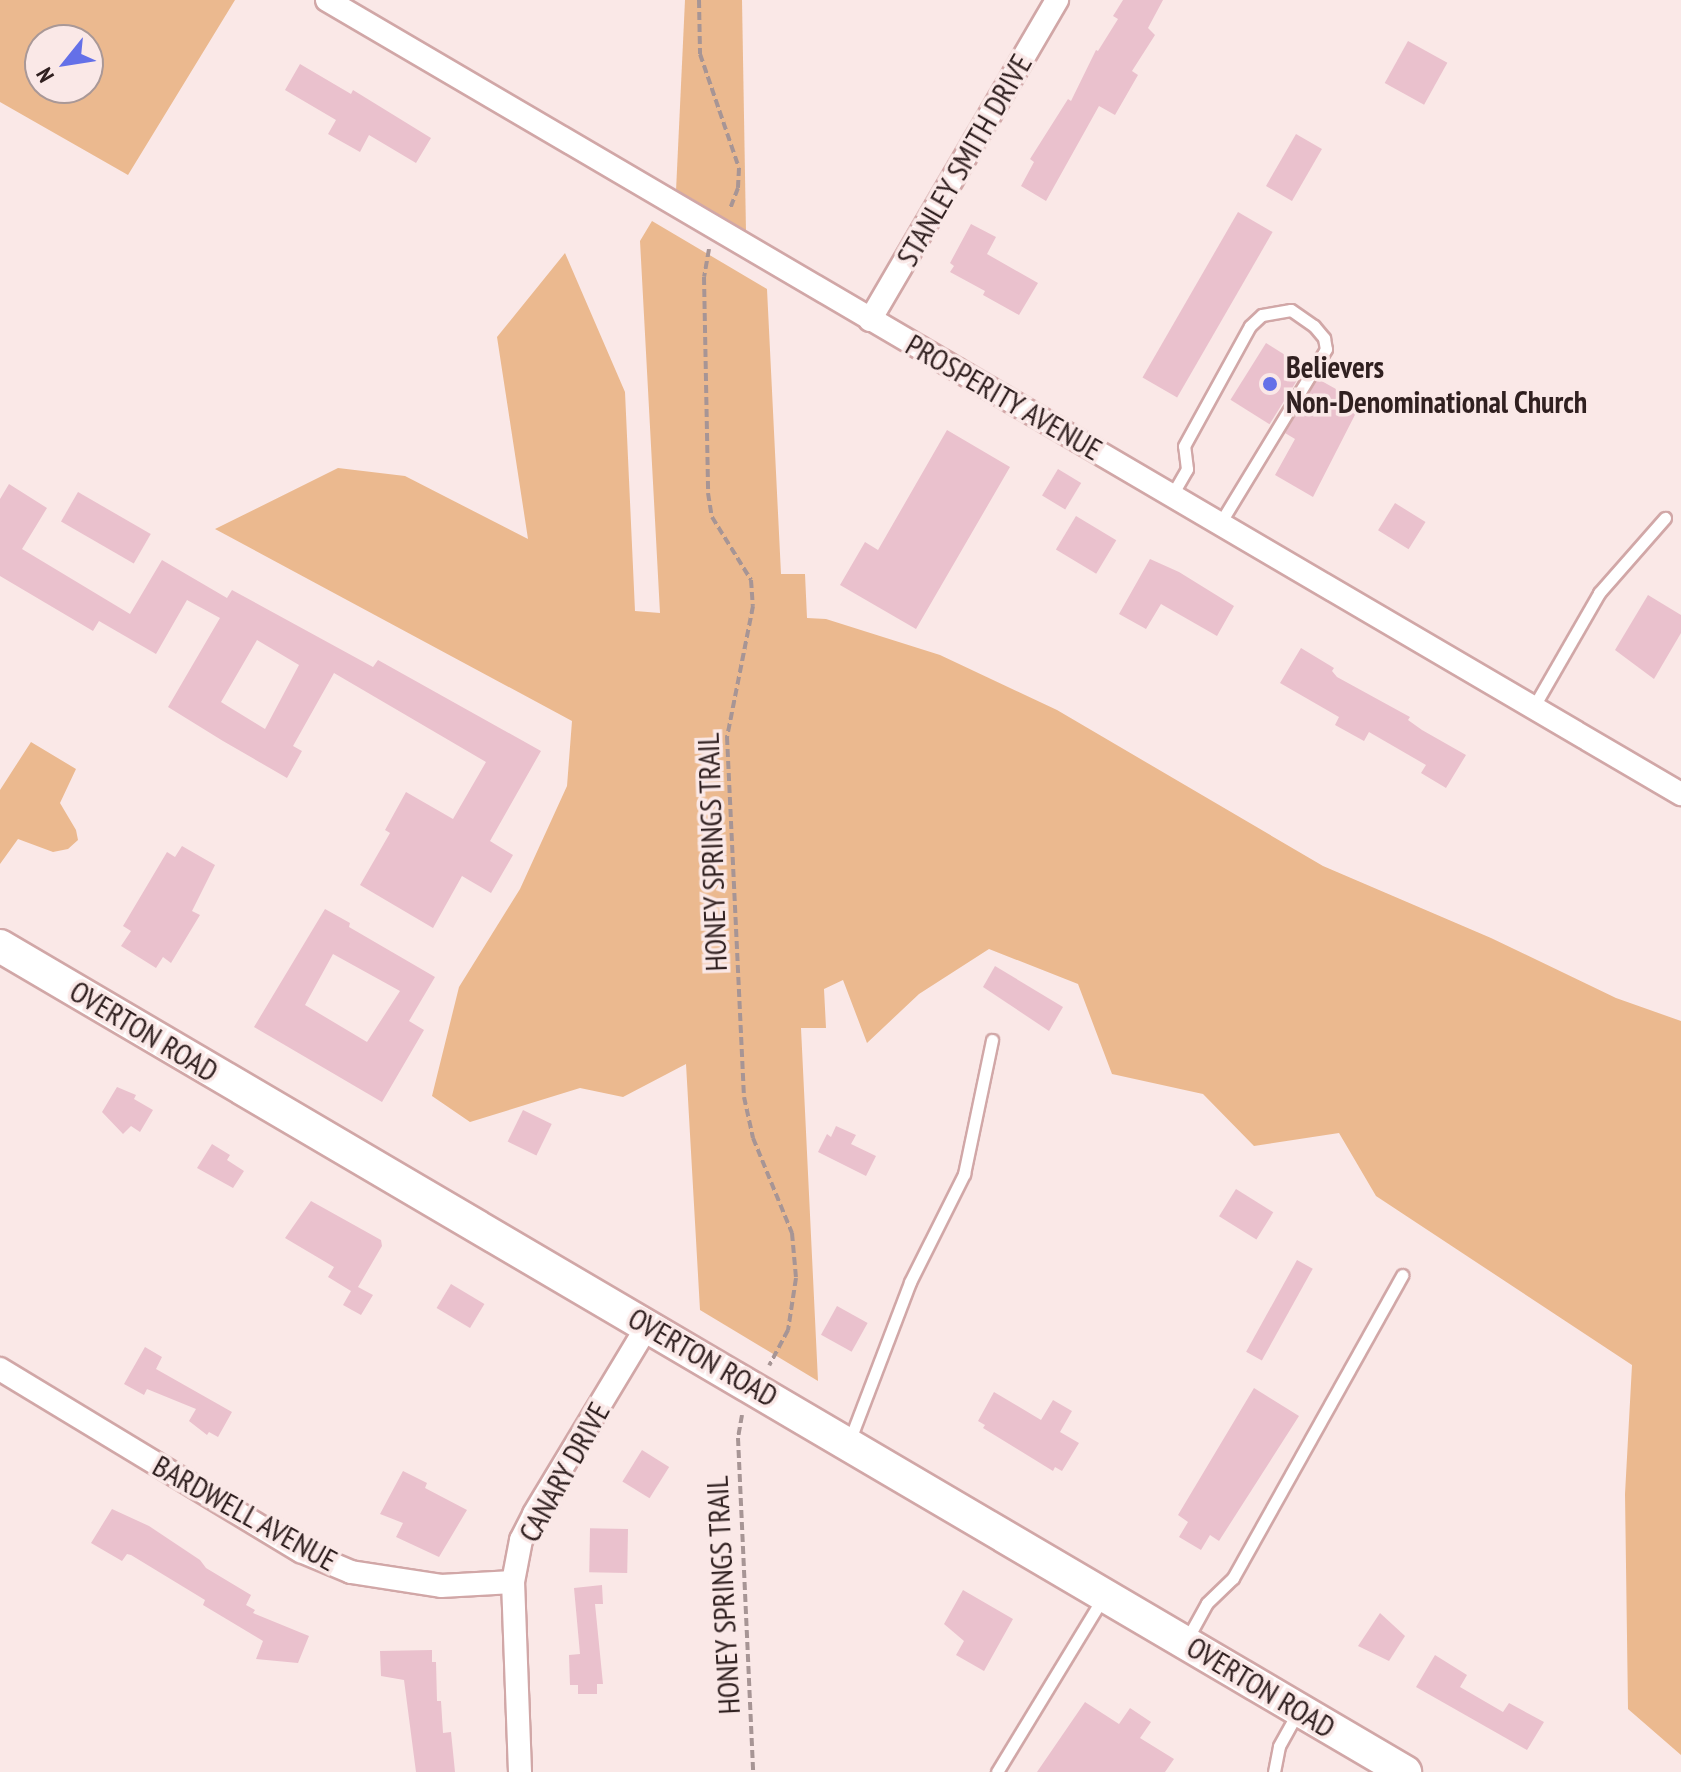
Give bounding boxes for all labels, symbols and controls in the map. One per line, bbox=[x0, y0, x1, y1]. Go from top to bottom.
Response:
north arrow bbox=[24, 24, 104, 104]
street label: STANLEY SMITH DRIVE bbox=[889, 48, 1039, 272]
text: N bbox=[30, 63, 60, 87]
street label: PROSPERITY AVENUE bbox=[899, 326, 1109, 468]
place label: Believers Non-Denominational Church bbox=[1286, 349, 1588, 420]
marker: Believers Non-Denominational Church bbox=[1261, 375, 1279, 393]
street label: HONEY SPRINGS TRAIL bbox=[690, 731, 734, 973]
street label: OVERTON ROAD bbox=[64, 973, 224, 1089]
street label: OVERTON ROAD bbox=[622, 1300, 784, 1414]
street label: CANARY DRIVE bbox=[511, 1396, 617, 1548]
street label: BARDWELL AVENUE bbox=[146, 1447, 344, 1579]
street label: HONEY SPRINGS TRAIL bbox=[699, 1474, 747, 1716]
street label: OVERTON ROAD bbox=[1181, 1629, 1341, 1745]

